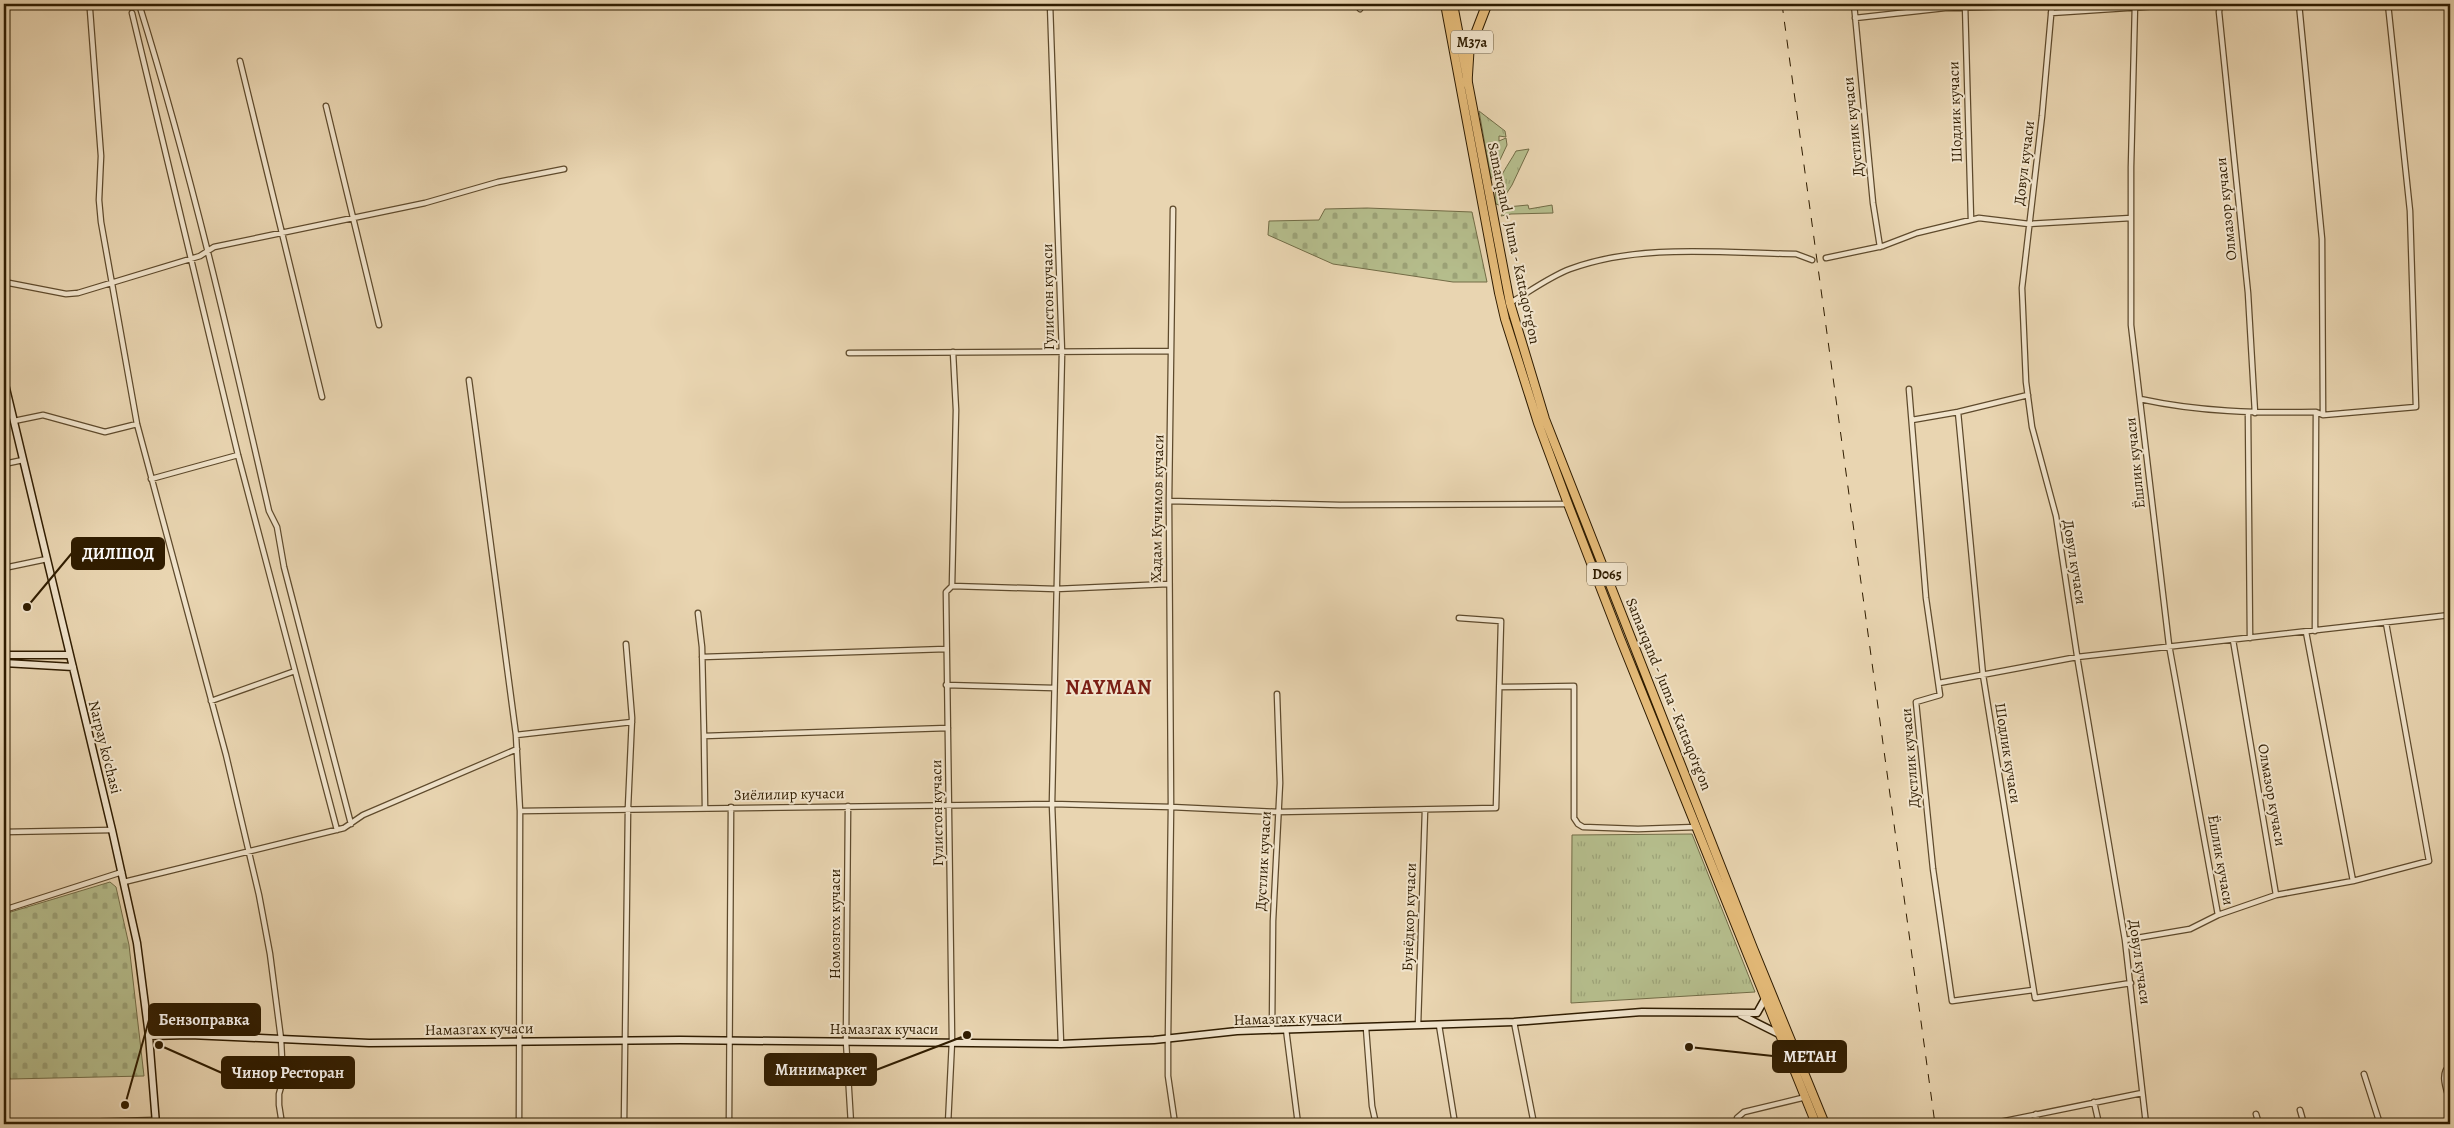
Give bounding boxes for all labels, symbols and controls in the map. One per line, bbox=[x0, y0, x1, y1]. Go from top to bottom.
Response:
road number: M37a bbox=[1451, 31, 1493, 54]
street label: Шодлик кучаси bbox=[1943, 61, 1967, 163]
street label: Дустлик кучаси bbox=[1838, 76, 1868, 178]
street label: Довул кучаси bbox=[2009, 119, 2039, 207]
street label: Samarqand - Juma - Kattaqo‘rg‘on bbox=[1483, 140, 1545, 346]
street label: Олмазор кучаси bbox=[2211, 156, 2241, 262]
street label: Гулистон кучаси bbox=[1037, 243, 1059, 351]
street label: Ёшлик кучаси bbox=[2120, 416, 2150, 510]
street label: Хадам Кучимов кучаси bbox=[1146, 434, 1168, 582]
street label: Довул кучаси bbox=[2058, 518, 2092, 606]
callout: ДИЛШОД bbox=[72, 538, 164, 569]
text: ДИЛШОД bbox=[82, 543, 154, 565]
road number: D065 bbox=[1587, 562, 1627, 586]
street label: Samarqand - Juma - Kattaqo‘rg‘on bbox=[1621, 595, 1717, 793]
district label: NAYMAN bbox=[1065, 674, 1153, 701]
street label: Narpay ko'chasi bbox=[84, 698, 126, 796]
street label: Шодлик кучаси bbox=[1990, 701, 2026, 805]
street label: Дустлик кучаси bbox=[1896, 707, 1924, 809]
street label: Олмазор кучаси bbox=[2253, 742, 2291, 848]
street label: Гулистон кучаси bbox=[926, 759, 948, 867]
street label: Зиёлилир кучаси bbox=[733, 783, 845, 805]
street label: Дустлик кучаси bbox=[1250, 810, 1276, 912]
street label: Ёшлик кучаси bbox=[2203, 813, 2239, 907]
street label: Бунёдкор кучаси bbox=[1397, 862, 1421, 972]
street label: Номозгох кучаси bbox=[825, 869, 845, 979]
street label: Довул кучаси bbox=[2124, 918, 2156, 1006]
callout: Бензоправка bbox=[149, 1004, 260, 1035]
street label: Намазгах кучаси bbox=[1233, 1006, 1343, 1030]
text: Бензоправка bbox=[158, 1009, 250, 1031]
street label: Намазгах кучаси bbox=[424, 1018, 534, 1040]
street label: Намазгах кучаси bbox=[830, 1019, 939, 1039]
callout: МЕТАН bbox=[1773, 1041, 1846, 1072]
text: МЕТАН bbox=[1783, 1046, 1837, 1068]
callout: Минимаркет bbox=[765, 1054, 876, 1085]
callout: Чинор Ресторан bbox=[222, 1057, 354, 1088]
text: Минимаркет bbox=[775, 1059, 868, 1081]
text: Чинор Ресторан bbox=[232, 1062, 344, 1084]

